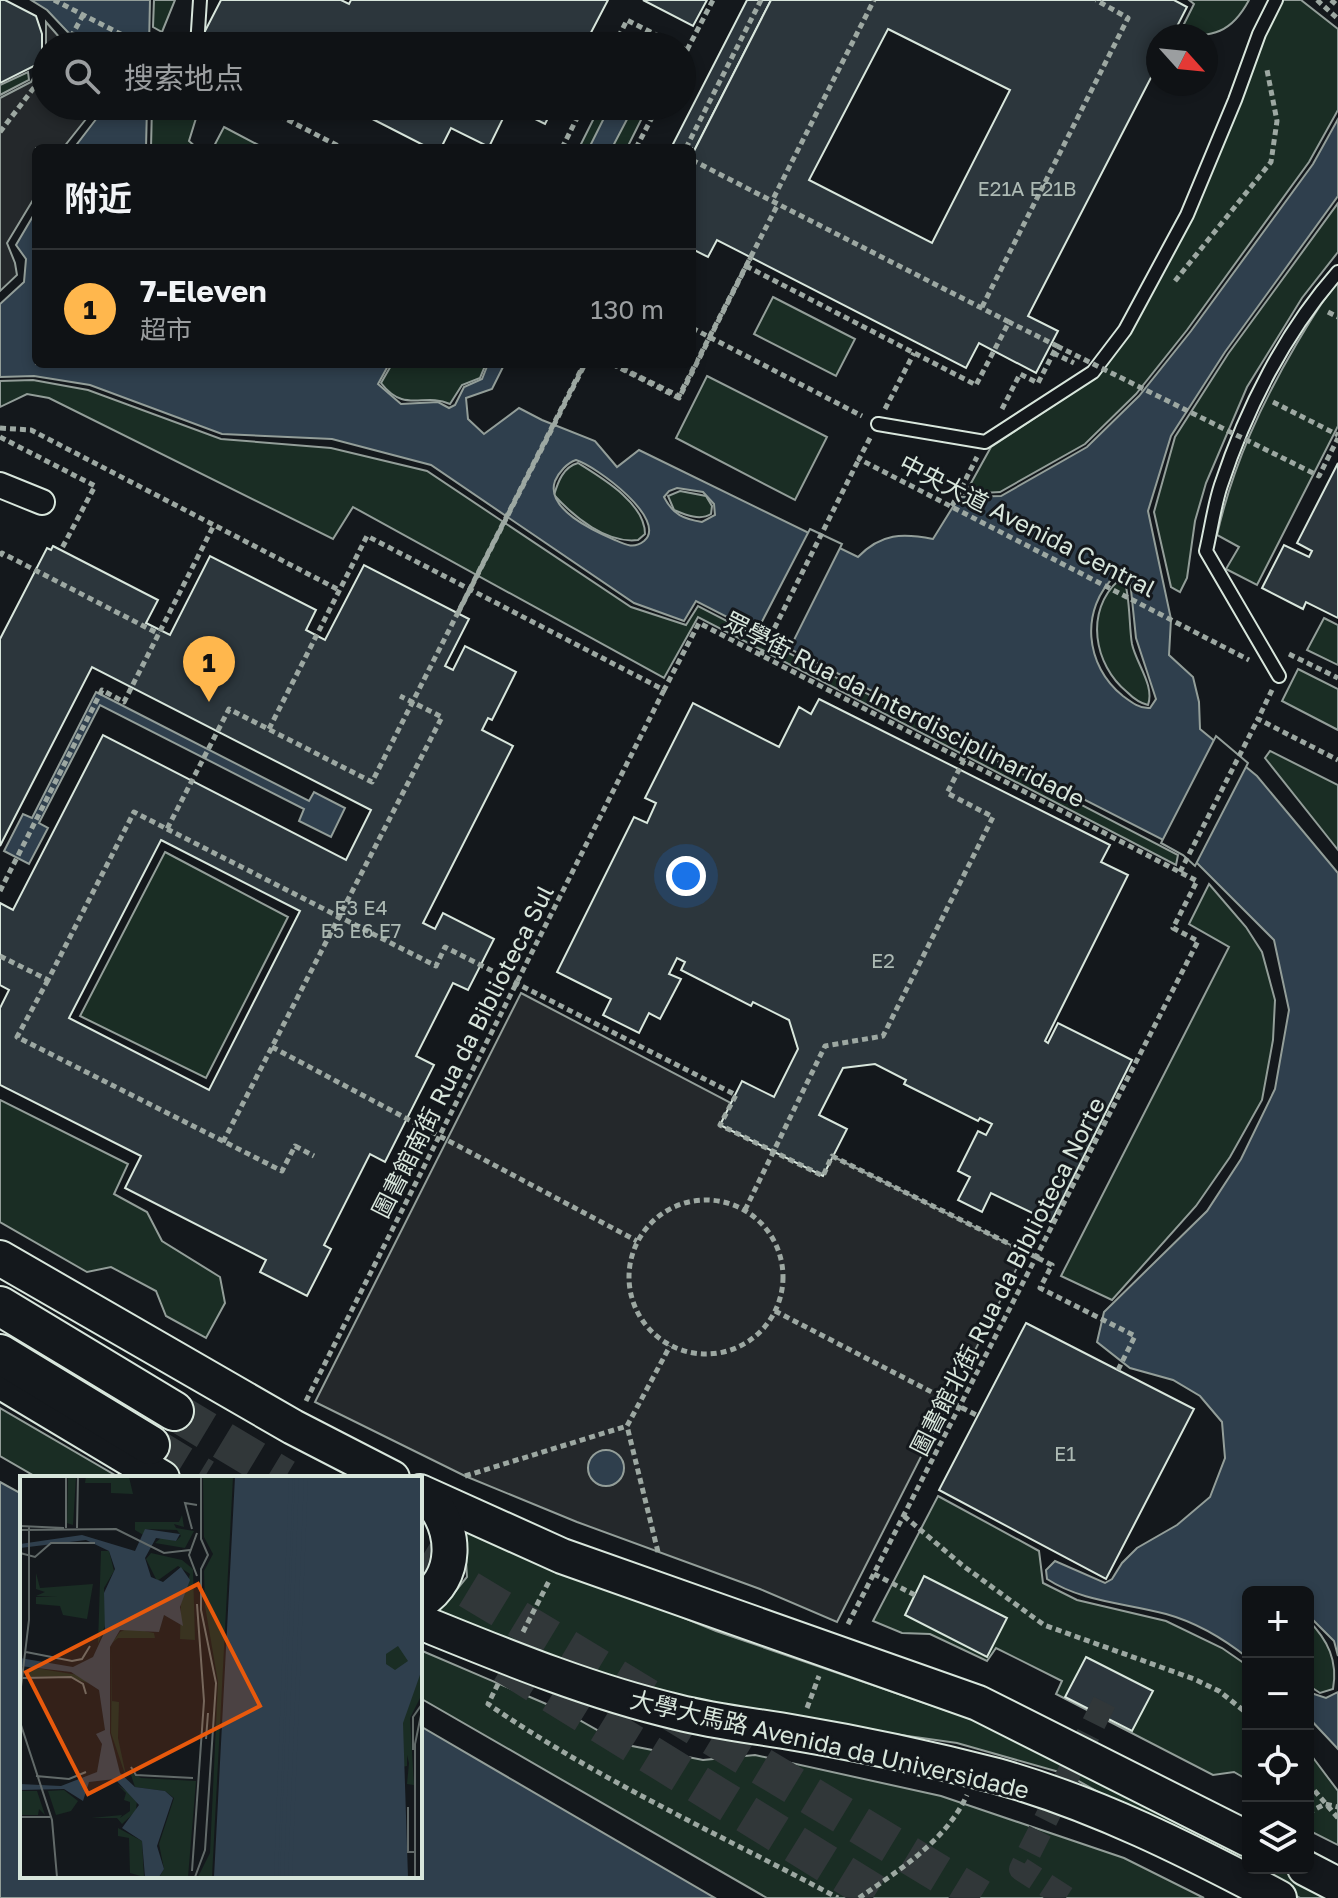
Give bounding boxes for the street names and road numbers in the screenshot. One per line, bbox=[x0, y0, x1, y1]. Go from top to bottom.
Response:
street label: 中央大道 Avenida Central bbox=[895, 448, 1161, 602]
street label: 眾學街 Rua da Interdisciplinaridade bbox=[720, 605, 1090, 813]
street label: 圖書館南街 Rua da Biblioteca Sul bbox=[365, 880, 559, 1222]
street label: 圖書館北街 Rua da Biblioteca Norte bbox=[904, 1092, 1110, 1460]
street label: 大學大馬路 Avenida da Universidade bbox=[628, 1684, 1032, 1804]

